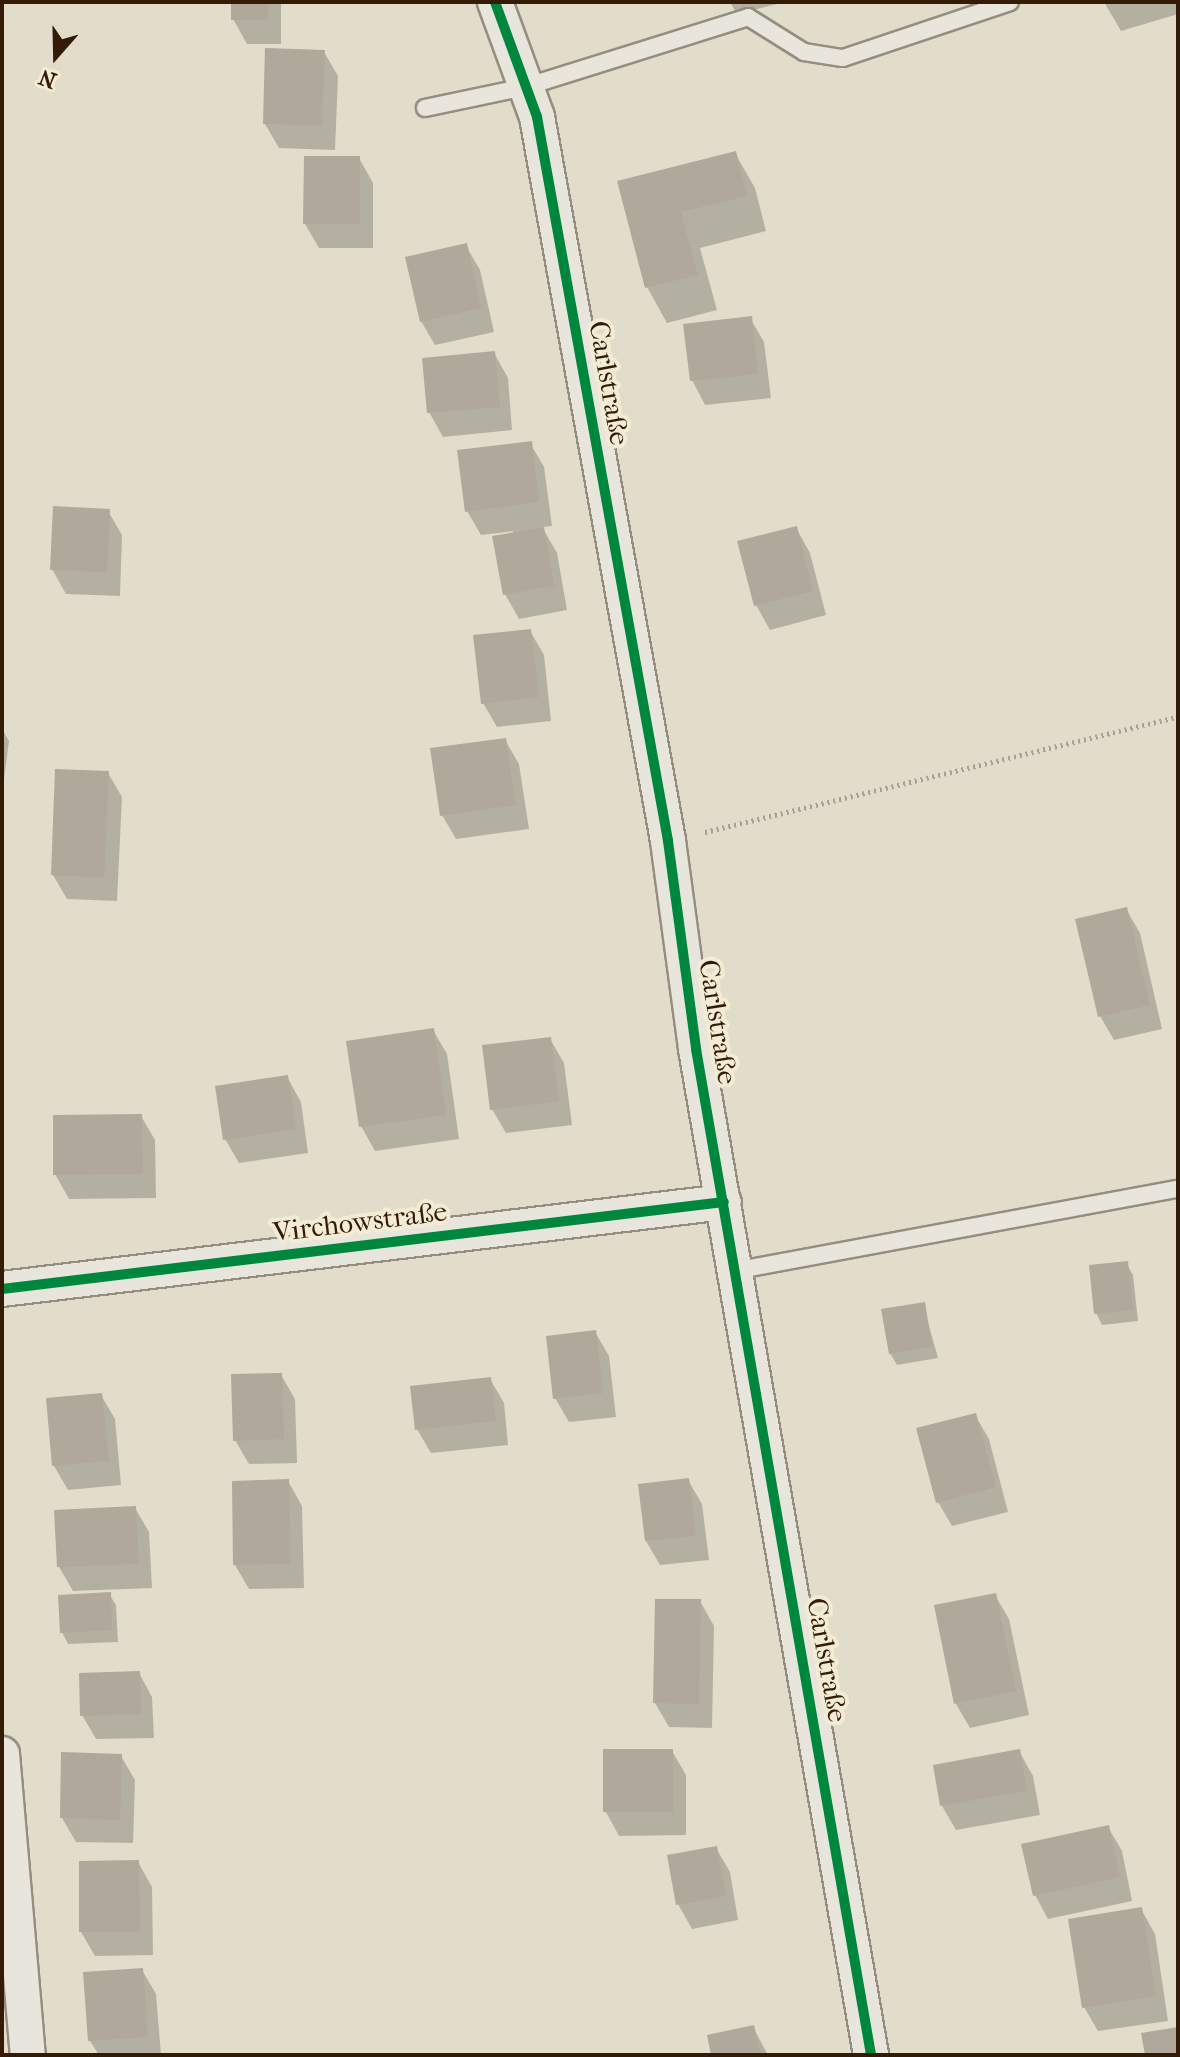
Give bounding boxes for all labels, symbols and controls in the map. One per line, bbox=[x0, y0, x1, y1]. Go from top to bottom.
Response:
north arrow bbox=[16, 16, 96, 96]
text: N bbox=[36, 63, 60, 94]
street label: Carlstraße bbox=[582, 318, 636, 448]
street label: Carlstraße bbox=[692, 957, 744, 1087]
street label: Virchowstraße bbox=[271, 1195, 449, 1249]
street label: Carlstraße bbox=[800, 1595, 854, 1725]

